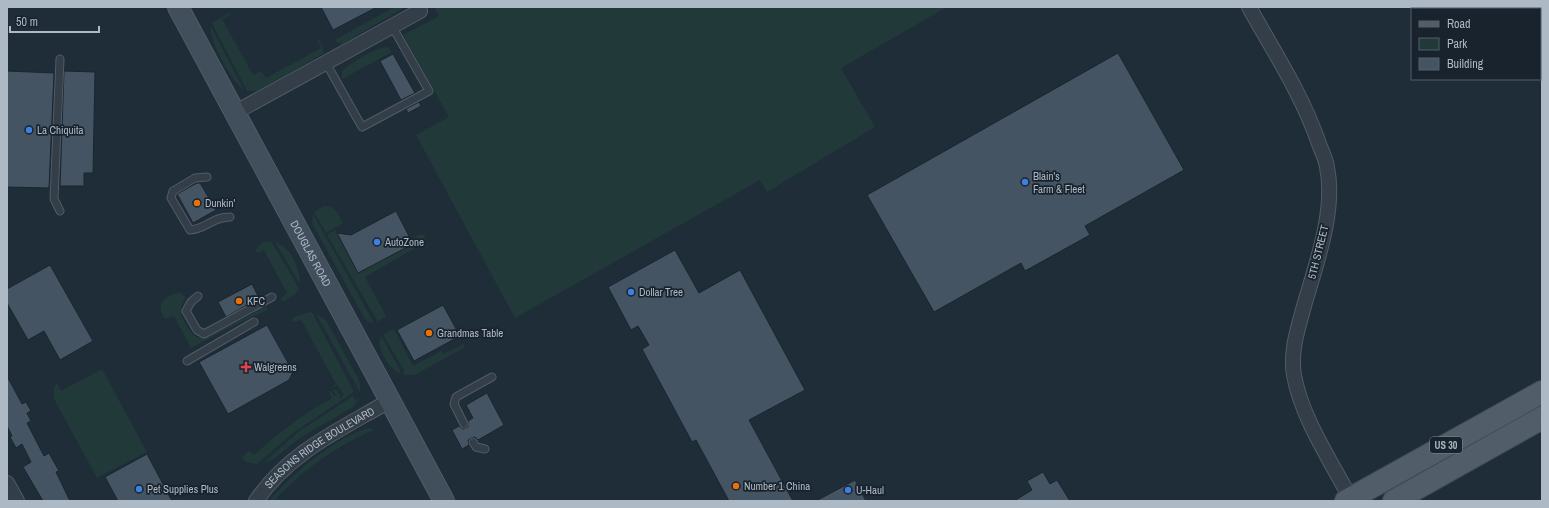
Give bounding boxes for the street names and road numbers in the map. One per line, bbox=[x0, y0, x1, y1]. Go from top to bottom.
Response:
street label: DOUGLAS ROAD bbox=[287, 218, 334, 289]
street label: 5TH STREET bbox=[1305, 223, 1332, 280]
street label: SEASONS RIDGE BOULEVARD bbox=[261, 404, 377, 491]
road number: US 30 bbox=[1430, 437, 1462, 453]

